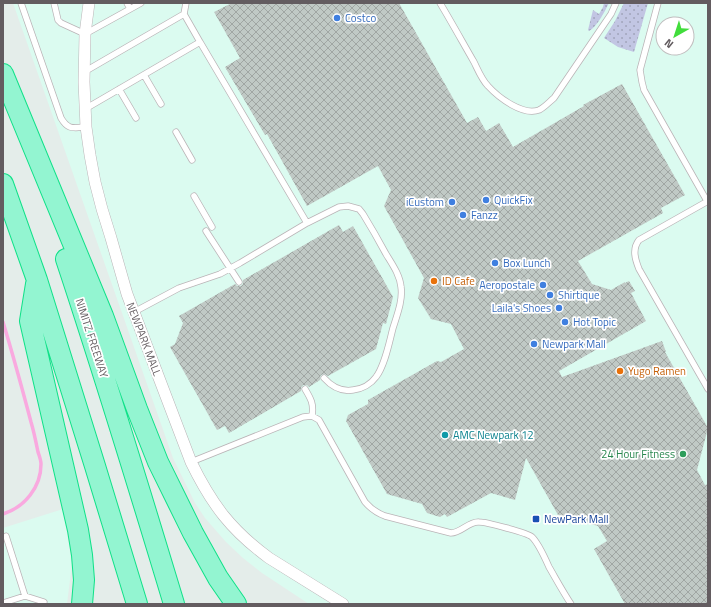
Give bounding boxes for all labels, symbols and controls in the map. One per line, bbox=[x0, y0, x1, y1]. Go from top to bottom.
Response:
place label: Costco bbox=[345, 10, 376, 26]
marker: Costco bbox=[332, 13, 342, 23]
north arrow bbox=[655, 16, 695, 56]
text: N bbox=[661, 35, 677, 52]
place label: QuickFix bbox=[494, 192, 533, 208]
place label: iCustom bbox=[406, 194, 444, 210]
marker: QuickFix bbox=[481, 195, 491, 205]
marker: iCustom bbox=[447, 197, 457, 207]
place label: Fanzz bbox=[471, 207, 498, 223]
marker: Fanzz bbox=[458, 210, 468, 220]
place label: Box Lunch bbox=[503, 255, 551, 271]
marker: Box Lunch bbox=[490, 258, 500, 268]
place label: ID Cafe bbox=[442, 273, 475, 289]
marker: ID Cafe bbox=[429, 276, 439, 286]
place label: Aeropostale bbox=[479, 277, 535, 293]
marker: Aeropostale bbox=[538, 280, 548, 290]
place label: Shirtique bbox=[558, 287, 600, 303]
marker: Shirtique bbox=[545, 290, 555, 300]
street label: NIMITZ FREEWAY bbox=[72, 296, 112, 380]
street label: NEWPARK MALL bbox=[123, 300, 166, 379]
place label: Laila's Shoes bbox=[492, 300, 551, 316]
marker: Laila's Shoes bbox=[554, 303, 564, 313]
place label: Hot Topic bbox=[573, 314, 616, 330]
marker: Hot Topic bbox=[560, 317, 570, 327]
place label: Newpark Mall bbox=[542, 336, 606, 352]
marker: Newpark Mall bbox=[529, 339, 539, 349]
place label: Yugo Ramen bbox=[628, 363, 686, 379]
marker: Yugo Ramen bbox=[615, 366, 625, 376]
place label: AMC Newpark 12 bbox=[453, 427, 534, 443]
marker: AMC Newpark 12 bbox=[440, 430, 450, 440]
place label: 24 Hour Fitness bbox=[601, 446, 675, 462]
marker: 24 Hour Fitness bbox=[678, 449, 688, 459]
place label: NewPark Mall bbox=[544, 511, 609, 527]
marker: NewPark Mall bbox=[531, 514, 541, 524]

